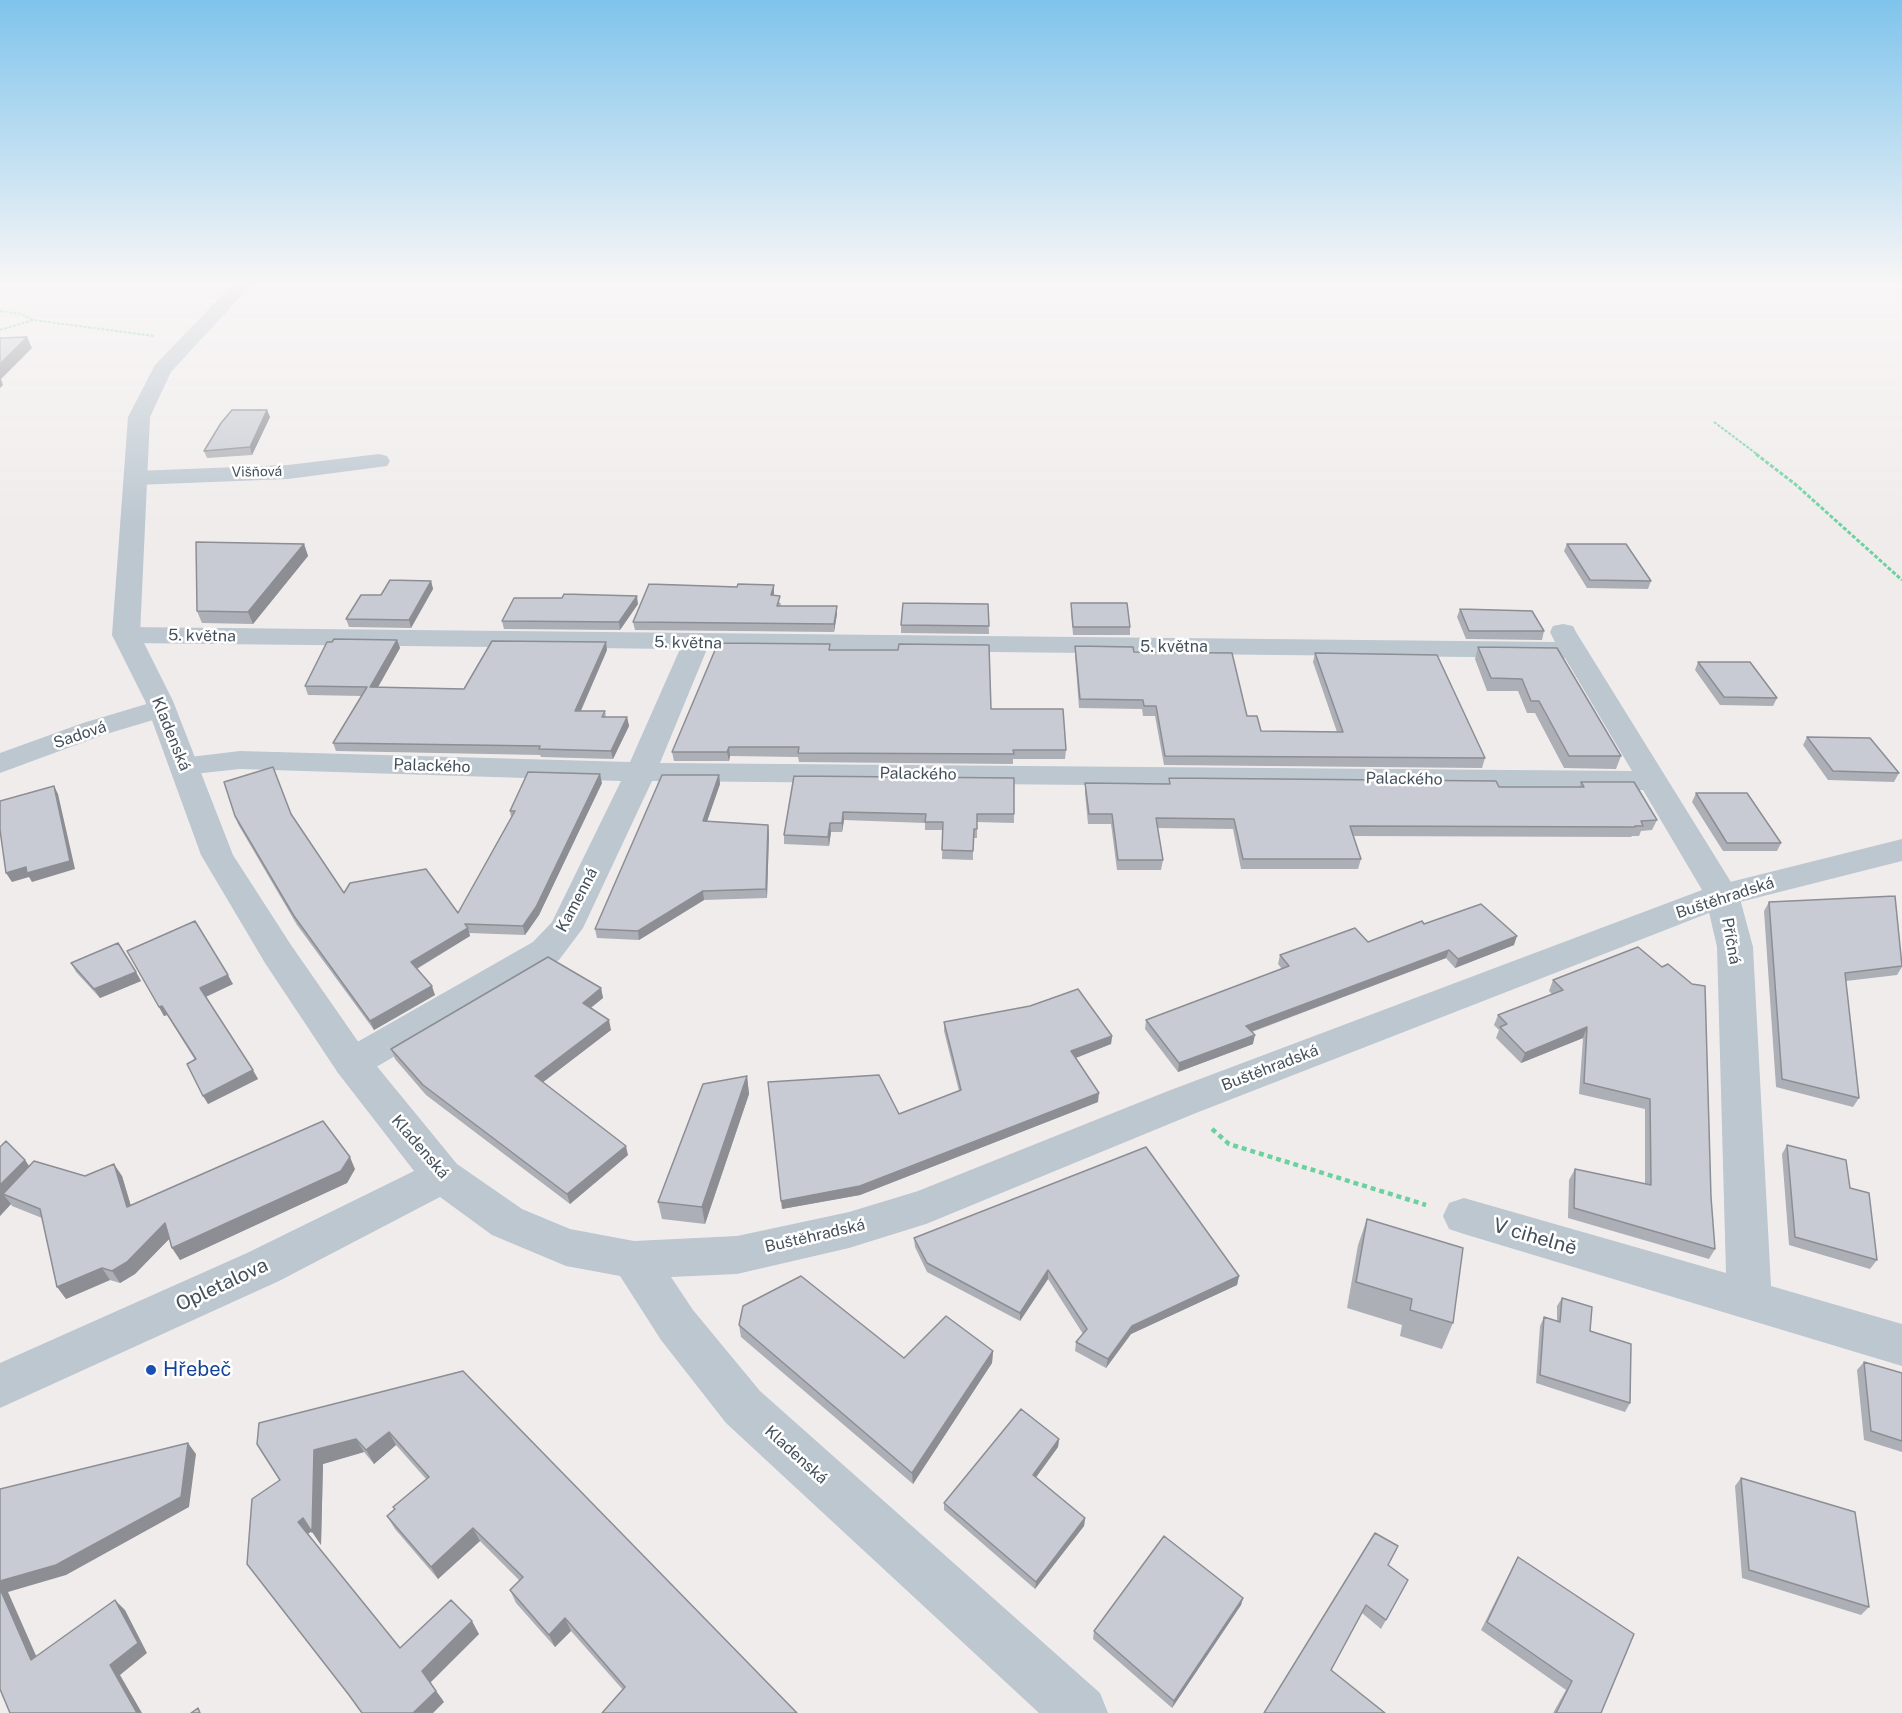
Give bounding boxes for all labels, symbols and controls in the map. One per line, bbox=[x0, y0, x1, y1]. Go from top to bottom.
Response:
street label: Višňová bbox=[232, 463, 282, 481]
street label: 5. května bbox=[168, 626, 236, 646]
street label: 5. května bbox=[654, 633, 722, 653]
street label: 5. května bbox=[1140, 637, 1208, 657]
street label: Kladenská bbox=[147, 694, 195, 774]
street label: Sadová bbox=[51, 717, 109, 753]
street label: Palackého bbox=[393, 755, 471, 777]
street label: Palackého bbox=[879, 764, 957, 784]
street label: Palackého bbox=[1365, 769, 1443, 789]
street label: Kamenná bbox=[552, 865, 602, 935]
street label: Buštěhradská bbox=[1673, 873, 1777, 923]
street label: Příčná bbox=[1717, 916, 1745, 966]
street label: Buštěhradská bbox=[1219, 1041, 1321, 1095]
street label: Kladenská bbox=[387, 1111, 453, 1183]
street label: V cihelně bbox=[1490, 1214, 1580, 1260]
street label: Buštěhradská bbox=[763, 1215, 867, 1257]
street label: Opletalova bbox=[172, 1253, 272, 1317]
place label: Hřebeč bbox=[163, 1358, 231, 1382]
marker: Hřebeč bbox=[144, 1363, 158, 1377]
street label: Kladenská bbox=[761, 1422, 831, 1488]

